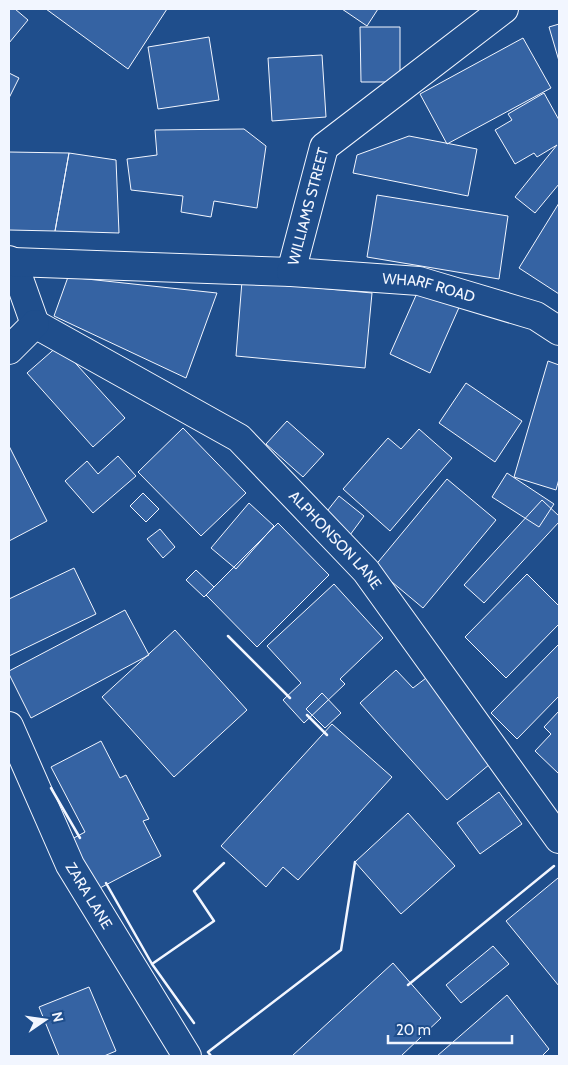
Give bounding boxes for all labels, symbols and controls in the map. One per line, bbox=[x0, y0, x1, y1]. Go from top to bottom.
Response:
street label: WILLIAMS STREET bbox=[284, 146, 332, 267]
street label: WHARF ROAD bbox=[382, 269, 477, 306]
street label: ALPHONSON LANE bbox=[285, 487, 385, 593]
street label: ZARA LANE bbox=[62, 859, 116, 932]
north arrow bbox=[20, 995, 70, 1045]
text: N bbox=[48, 1010, 68, 1024]
scale bar bbox=[388, 1012, 512, 1044]
text: 20 m bbox=[396, 1021, 431, 1039]

